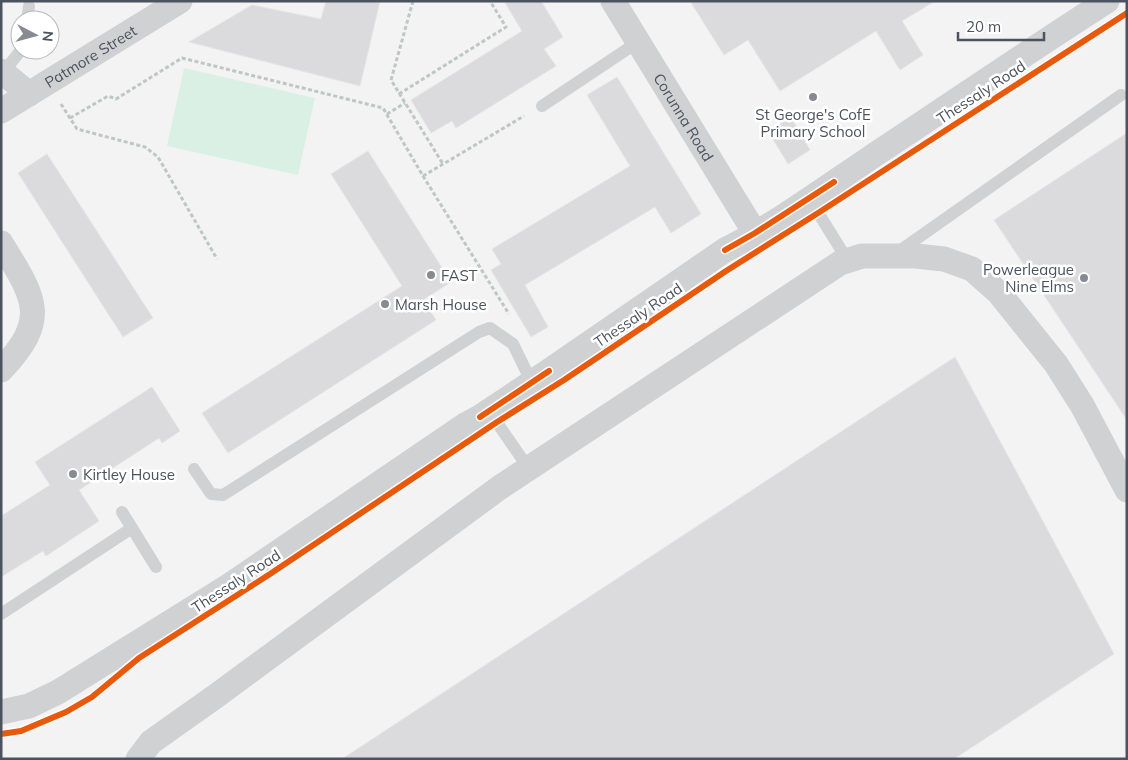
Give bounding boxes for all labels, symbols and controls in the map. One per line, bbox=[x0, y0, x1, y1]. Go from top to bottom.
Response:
north arrow bbox=[10, 10, 60, 60]
scale bar bbox=[958, 10, 1044, 42]
text: 20 m bbox=[966, 17, 1001, 36]
street label: Patmore Street bbox=[41, 21, 140, 91]
text: N bbox=[38, 30, 57, 43]
street label: Thessaly Road bbox=[933, 56, 1029, 128]
street label: Corunna Road bbox=[650, 69, 718, 165]
marker: St George's CofE Primary School bbox=[807, 91, 819, 103]
place label: St George's CofE Primary School bbox=[755, 105, 871, 141]
place label: Powerleague Nine Elms bbox=[983, 260, 1074, 296]
place label: FAST bbox=[441, 266, 478, 285]
marker: FAST bbox=[425, 269, 437, 281]
marker: Powerleague Nine Elms bbox=[1078, 272, 1090, 284]
street label: Thessaly Road bbox=[590, 279, 686, 351]
place label: Marsh House bbox=[395, 295, 487, 314]
marker: Marsh House bbox=[379, 298, 391, 310]
place label: Kirtley House bbox=[83, 465, 175, 484]
marker: Kirtley House bbox=[67, 468, 79, 480]
street label: Thessaly Road bbox=[188, 545, 284, 617]

